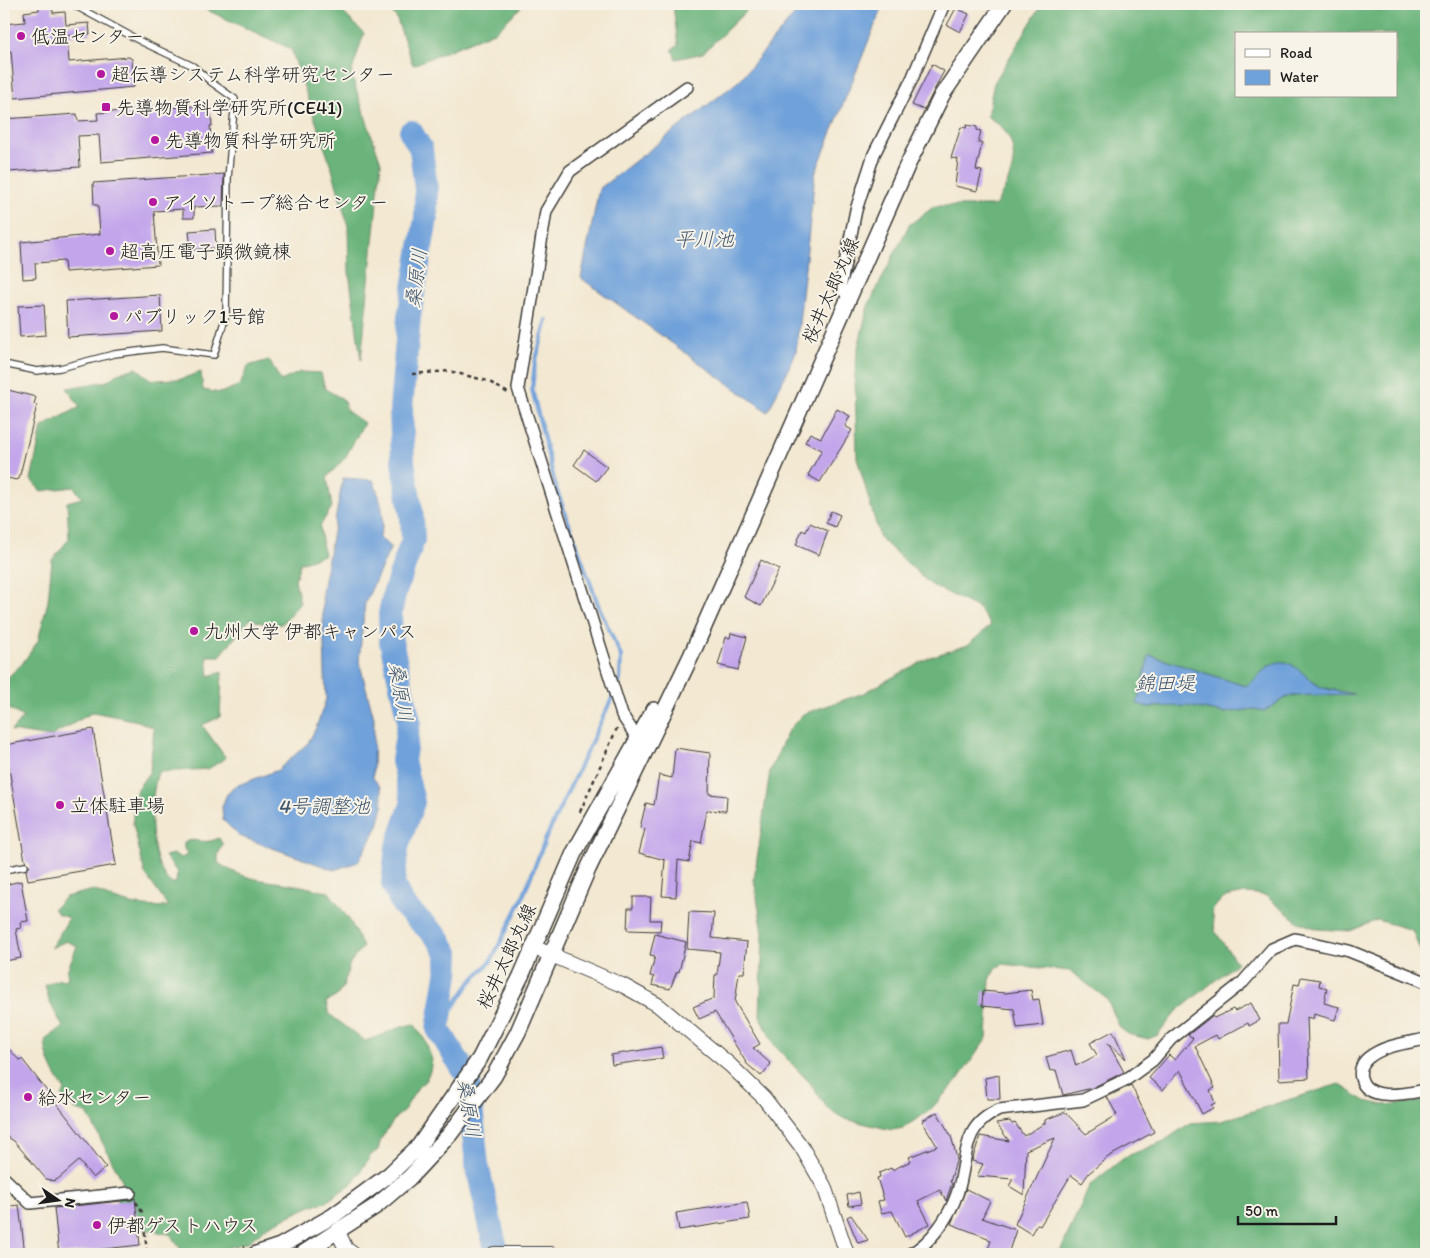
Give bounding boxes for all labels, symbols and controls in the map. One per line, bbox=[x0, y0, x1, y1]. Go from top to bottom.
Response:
place label: 低温センター bbox=[31, 25, 144, 48]
marker: 低温センター bbox=[15, 30, 27, 42]
legend bbox=[1235, 32, 1398, 98]
text: Road bbox=[1280, 44, 1313, 62]
place label: 超伝導システム科学研究センター bbox=[111, 63, 395, 86]
marker: 超伝導システム科学研究センター bbox=[95, 68, 107, 80]
text: Water bbox=[1280, 68, 1319, 86]
place label: 先導物質科学研究所(CE41) bbox=[116, 96, 342, 119]
marker: 先導物質科学研究所(CE41) bbox=[100, 101, 112, 113]
place label: 先導物質科学研究所 bbox=[165, 129, 336, 152]
marker: 先導物質科学研究所 bbox=[149, 134, 161, 146]
place label: アイソトープ総合センター bbox=[163, 191, 388, 214]
marker: アイソトープ総合センター bbox=[147, 196, 159, 208]
water label: 平川池 bbox=[674, 227, 735, 251]
street label: 桜井太郎丸線 bbox=[797, 233, 864, 347]
place label: 超高圧電子顕微鏡棟 bbox=[120, 240, 291, 263]
marker: 超高圧電子顕微鏡棟 bbox=[104, 245, 116, 257]
water label: 桑原川 bbox=[400, 247, 432, 309]
place label: パブリック1号館 bbox=[124, 305, 266, 328]
marker: パブリック1号館 bbox=[108, 310, 120, 322]
place label: 九州大学 伊都キャンパス bbox=[204, 620, 417, 643]
marker: 九州大学 伊都キャンパス bbox=[188, 625, 200, 637]
water label: 桑原川 bbox=[384, 660, 418, 724]
water label: 錦田堤 bbox=[1135, 671, 1196, 695]
place label: 立体駐車場 bbox=[70, 794, 165, 817]
water label: 4号調整池 bbox=[278, 794, 371, 818]
marker: 立体駐車場 bbox=[54, 799, 66, 811]
street label: 桜井太郎丸線 bbox=[472, 900, 541, 1013]
water label: 桑原川 bbox=[452, 1076, 486, 1140]
place label: 給水センター bbox=[38, 1086, 151, 1109]
marker: 給水センター bbox=[22, 1091, 34, 1103]
north arrow bbox=[32, 1176, 82, 1226]
scale bar bbox=[1238, 1193, 1335, 1225]
text: N bbox=[61, 1196, 80, 1209]
text: 50 m bbox=[1245, 1202, 1278, 1220]
place label: 伊都ゲストハウス bbox=[107, 1214, 258, 1237]
marker: 伊都ゲストハウス bbox=[91, 1219, 103, 1231]

